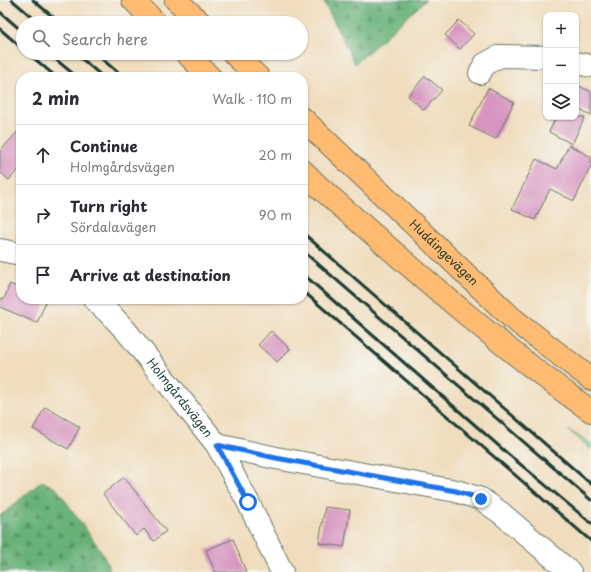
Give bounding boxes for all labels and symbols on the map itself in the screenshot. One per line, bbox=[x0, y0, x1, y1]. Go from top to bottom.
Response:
street label: Huddingevägen bbox=[406, 215, 483, 289]
street label: Holmgårdsvägen bbox=[143, 354, 217, 441]
route end bbox=[472, 490, 490, 508]
route start bbox=[239, 493, 257, 511]

